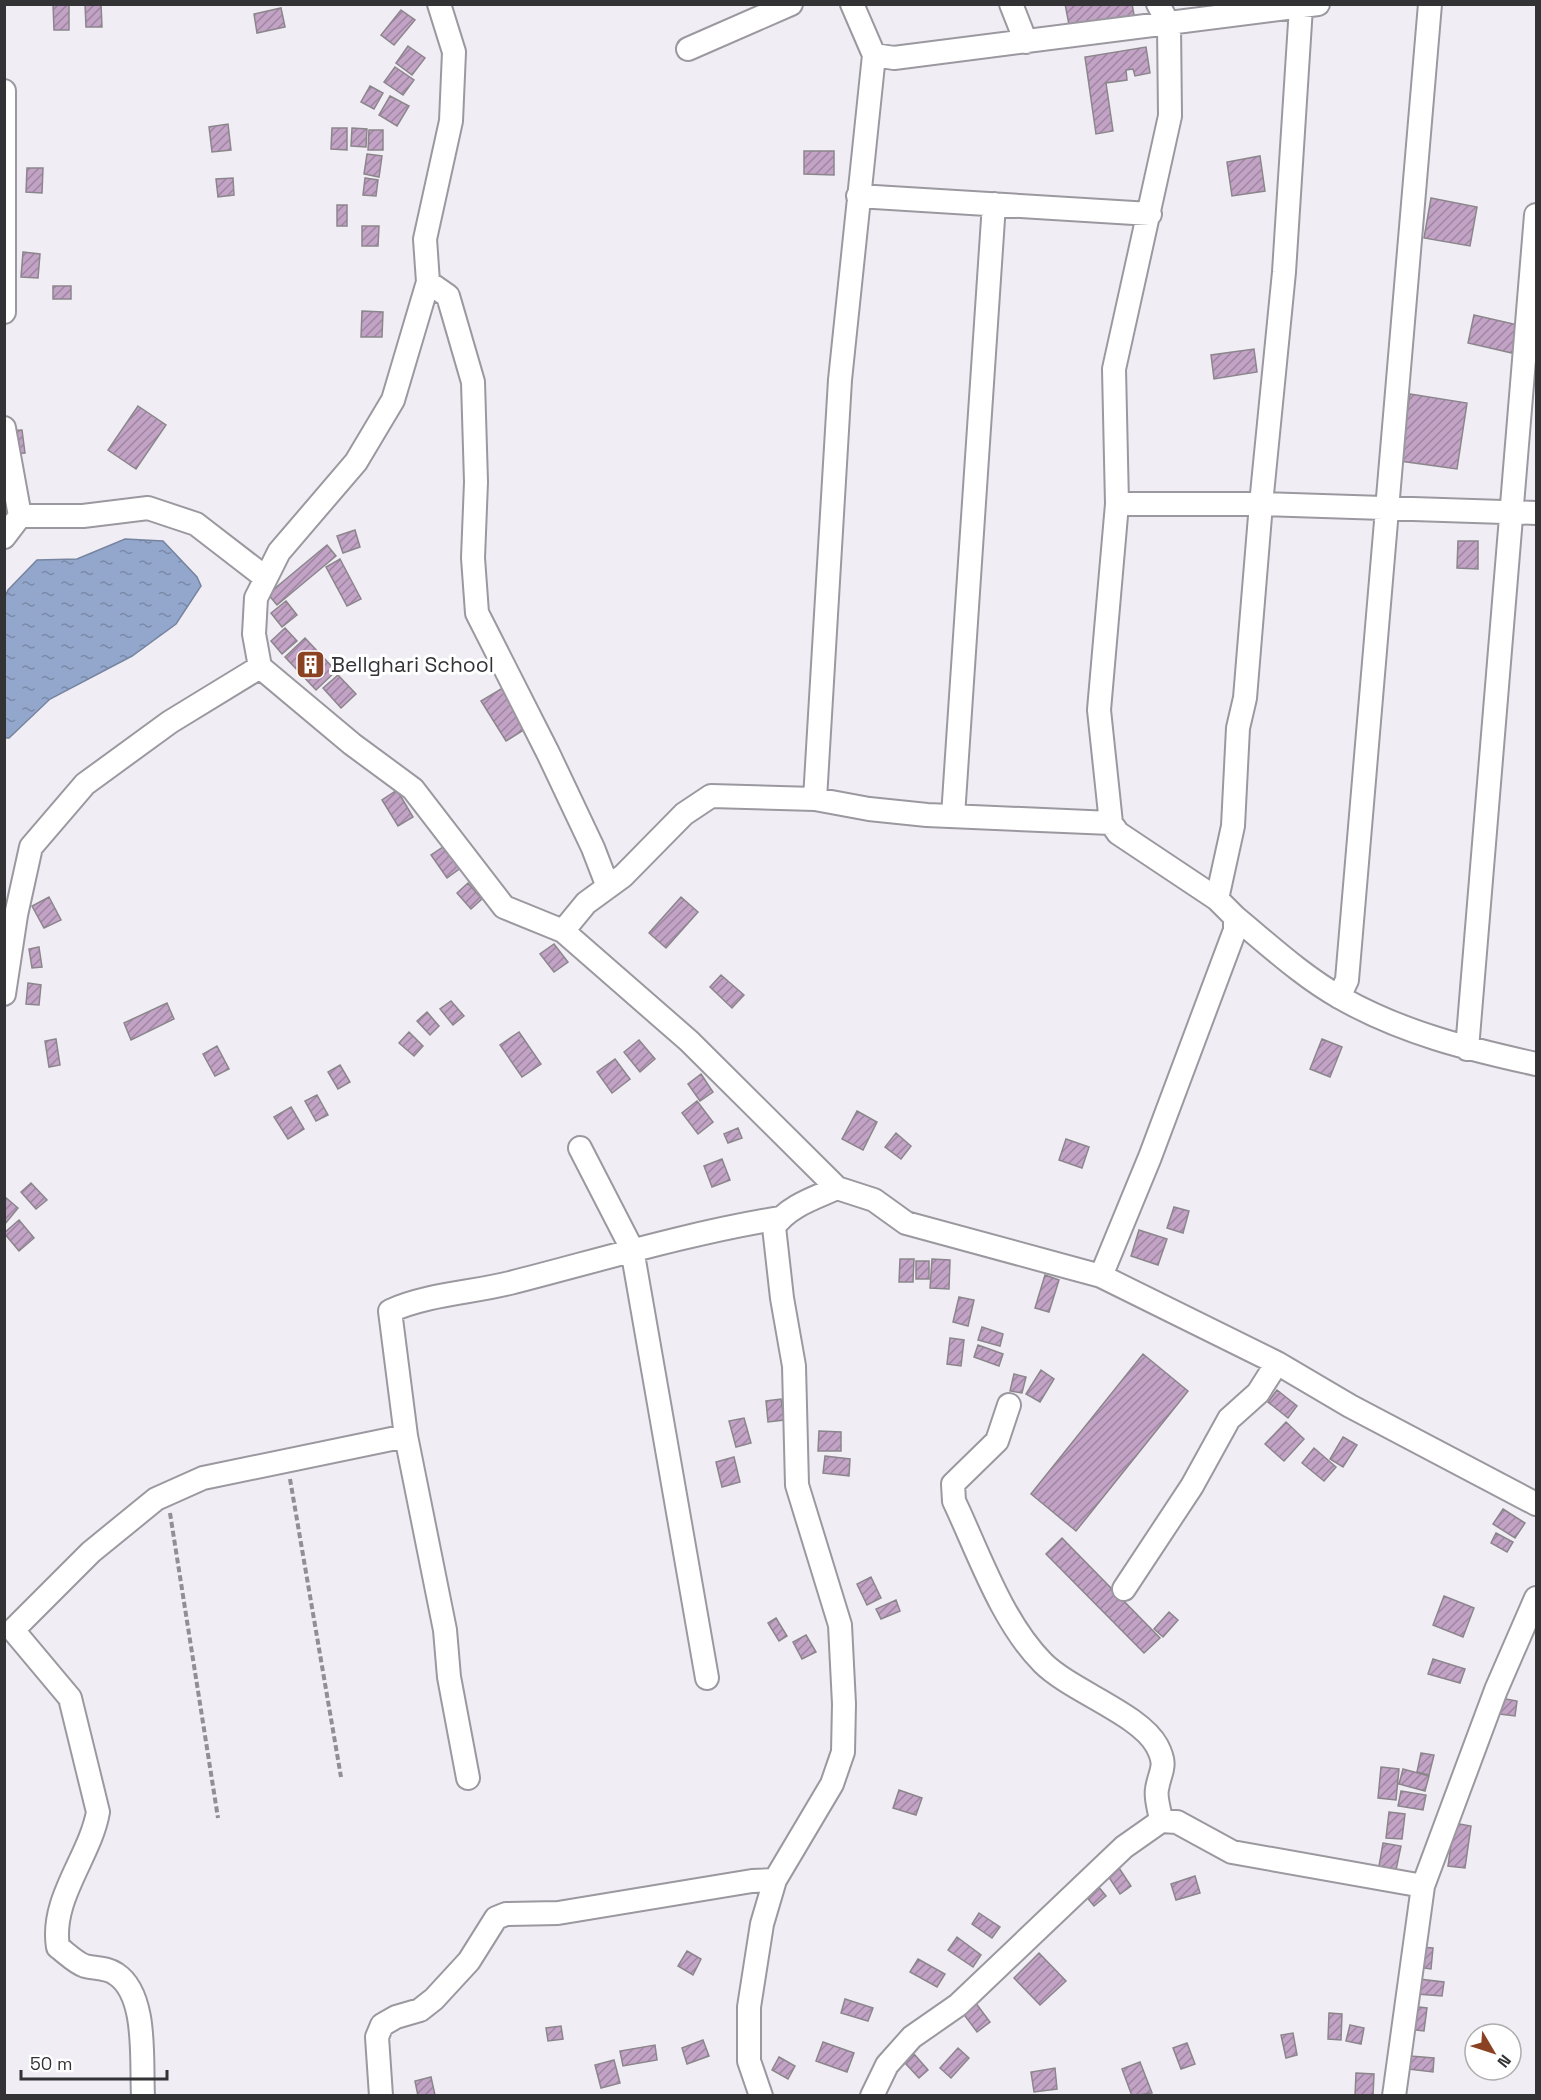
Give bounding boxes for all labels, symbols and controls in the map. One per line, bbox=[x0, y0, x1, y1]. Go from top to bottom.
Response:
building icon: Bellghari School bbox=[294, 648, 326, 680]
place label: Bellghari School bbox=[331, 651, 494, 678]
north arrow bbox=[1463, 2022, 1523, 2082]
scale bar bbox=[21, 2043, 166, 2081]
text: N bbox=[1493, 2050, 1516, 2072]
text: 50 m bbox=[30, 2052, 72, 2075]

